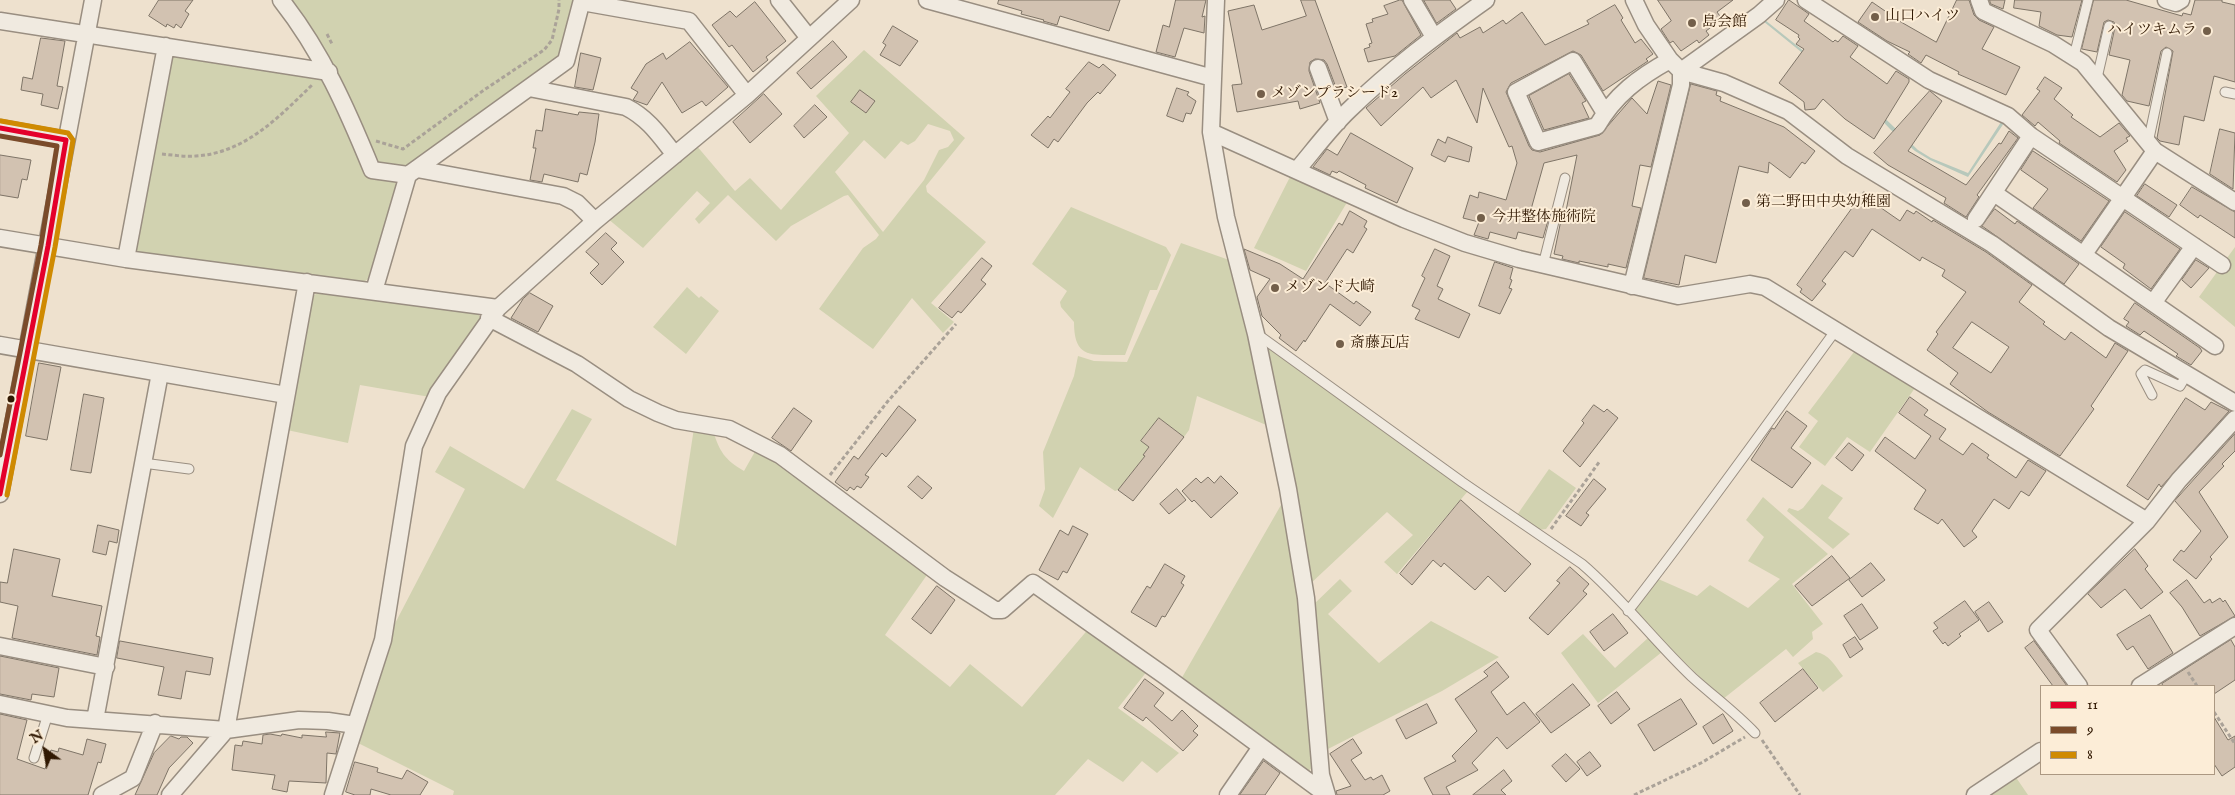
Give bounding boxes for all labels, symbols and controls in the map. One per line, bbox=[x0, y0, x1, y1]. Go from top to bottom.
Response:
place label: 山口ハイツ bbox=[1885, 8, 1960, 26]
marker: 山口ハイツ bbox=[1869, 11, 1881, 23]
place label: 島会館 bbox=[1702, 14, 1747, 32]
marker: 島会館 bbox=[1686, 17, 1698, 29]
place label: ハイツキムラ bbox=[2107, 22, 2197, 40]
marker: ハイツキムラ bbox=[2201, 25, 2213, 37]
place label: メゾンプラシード2 bbox=[1271, 85, 1398, 103]
marker: メゾンプラシード2 bbox=[1255, 88, 1267, 100]
place label: 第二野田中央幼稚園 bbox=[1756, 194, 1891, 212]
marker: 第二野田中央幼稚園 bbox=[1740, 197, 1752, 209]
place label: 今井整体施術院 bbox=[1491, 209, 1596, 227]
marker: 今井整体施術院 bbox=[1475, 212, 1487, 224]
place label: メゾンド大崎 bbox=[1285, 279, 1375, 297]
marker: メゾンド大崎 bbox=[1269, 282, 1281, 294]
place label: 斎藤瓦店 bbox=[1350, 335, 1410, 353]
marker: 斎藤瓦店 bbox=[1334, 338, 1346, 350]
unlabelled marker bbox=[6, 394, 16, 404]
legend bbox=[2040, 685, 2215, 775]
text: 11 bbox=[2087, 695, 2098, 714]
text: 9 bbox=[2087, 720, 2094, 739]
north arrow bbox=[20, 725, 70, 775]
text: N bbox=[27, 726, 47, 748]
text: 8 bbox=[2087, 745, 2093, 764]

